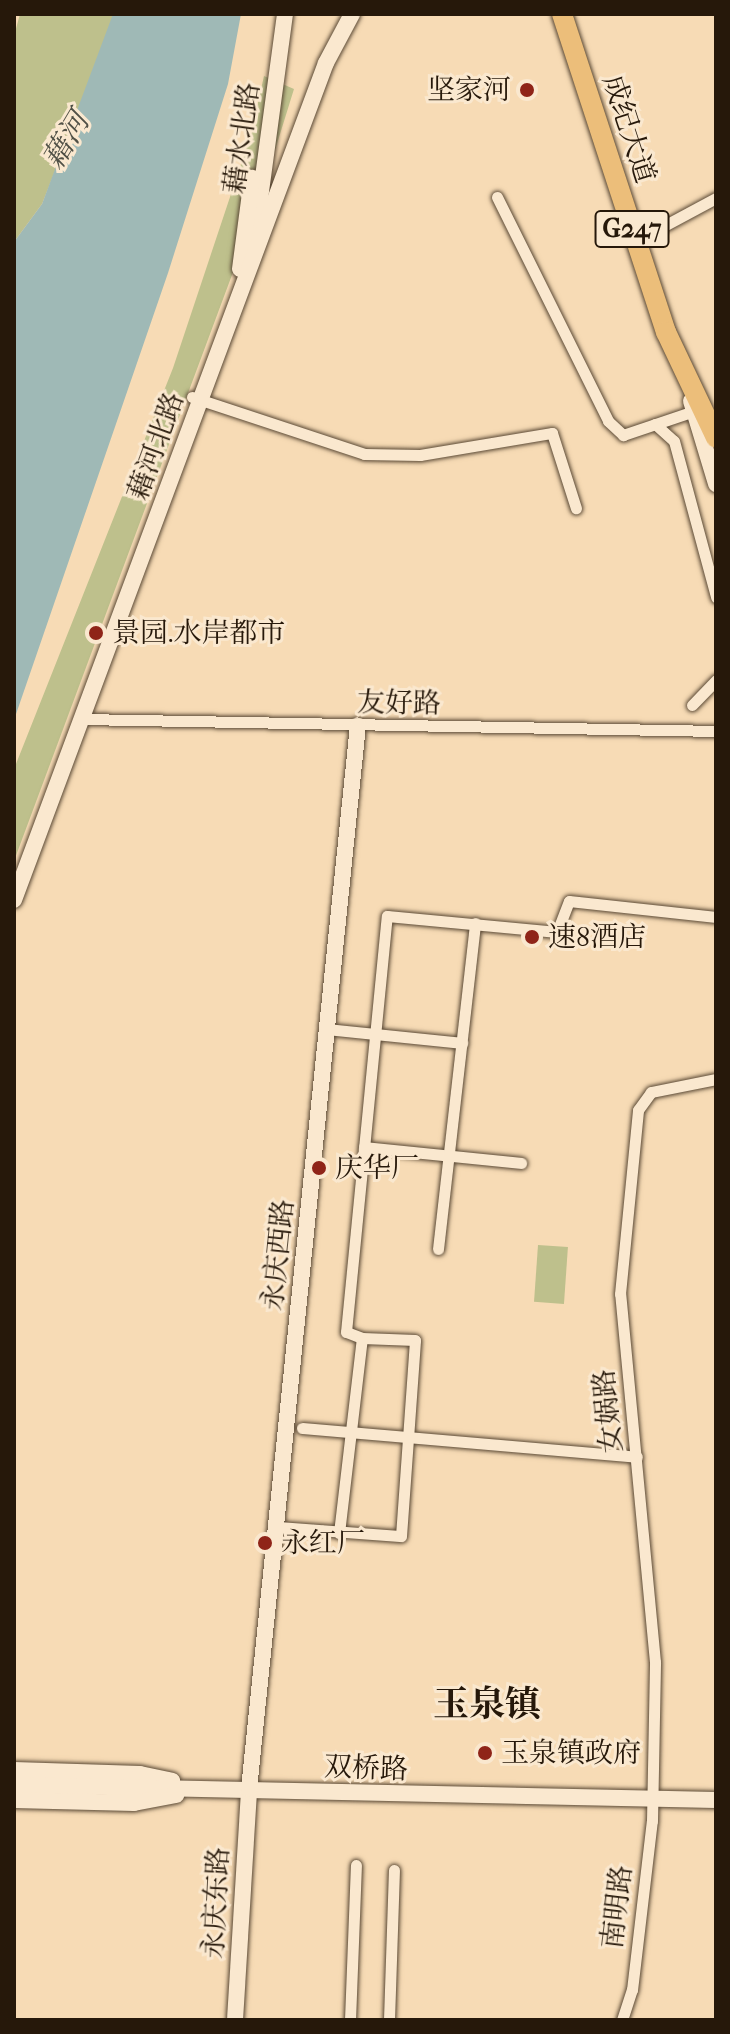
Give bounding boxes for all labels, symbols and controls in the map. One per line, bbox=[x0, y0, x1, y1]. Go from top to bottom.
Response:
street label: 成纪大道 bbox=[596, 71, 662, 187]
place label: 坚家河 bbox=[427, 73, 511, 107]
street label: 藉水北路 bbox=[218, 80, 266, 196]
marker: 坚家河 bbox=[518, 81, 536, 99]
water label: 藉河 bbox=[36, 106, 98, 176]
road number: G247 bbox=[594, 207, 670, 251]
street label: 藉河北路 bbox=[121, 388, 191, 504]
place label: 景园.水岸都市 bbox=[112, 616, 285, 650]
marker: 景园.水岸都市 bbox=[87, 624, 105, 642]
street label: 友好路 bbox=[357, 685, 441, 721]
place label: 速8酒店 bbox=[548, 920, 646, 954]
marker: 速8酒店 bbox=[523, 928, 541, 946]
place label: 庆华厂 bbox=[335, 1151, 419, 1185]
marker: 庆华厂 bbox=[310, 1159, 328, 1177]
street label: 永庆西路 bbox=[255, 1198, 301, 1312]
street label: 女娲路 bbox=[587, 1367, 629, 1455]
place label: 永红厂 bbox=[281, 1526, 365, 1560]
marker: 永红厂 bbox=[256, 1534, 274, 1552]
district label: 玉泉镇 bbox=[433, 1683, 541, 1727]
place label: 玉泉镇政府 bbox=[501, 1736, 641, 1770]
marker: 玉泉镇政府 bbox=[476, 1744, 494, 1762]
street label: 双桥路 bbox=[323, 1750, 409, 1786]
street label: 永庆东路 bbox=[196, 1846, 236, 1960]
street label: 南明路 bbox=[595, 1863, 639, 1951]

